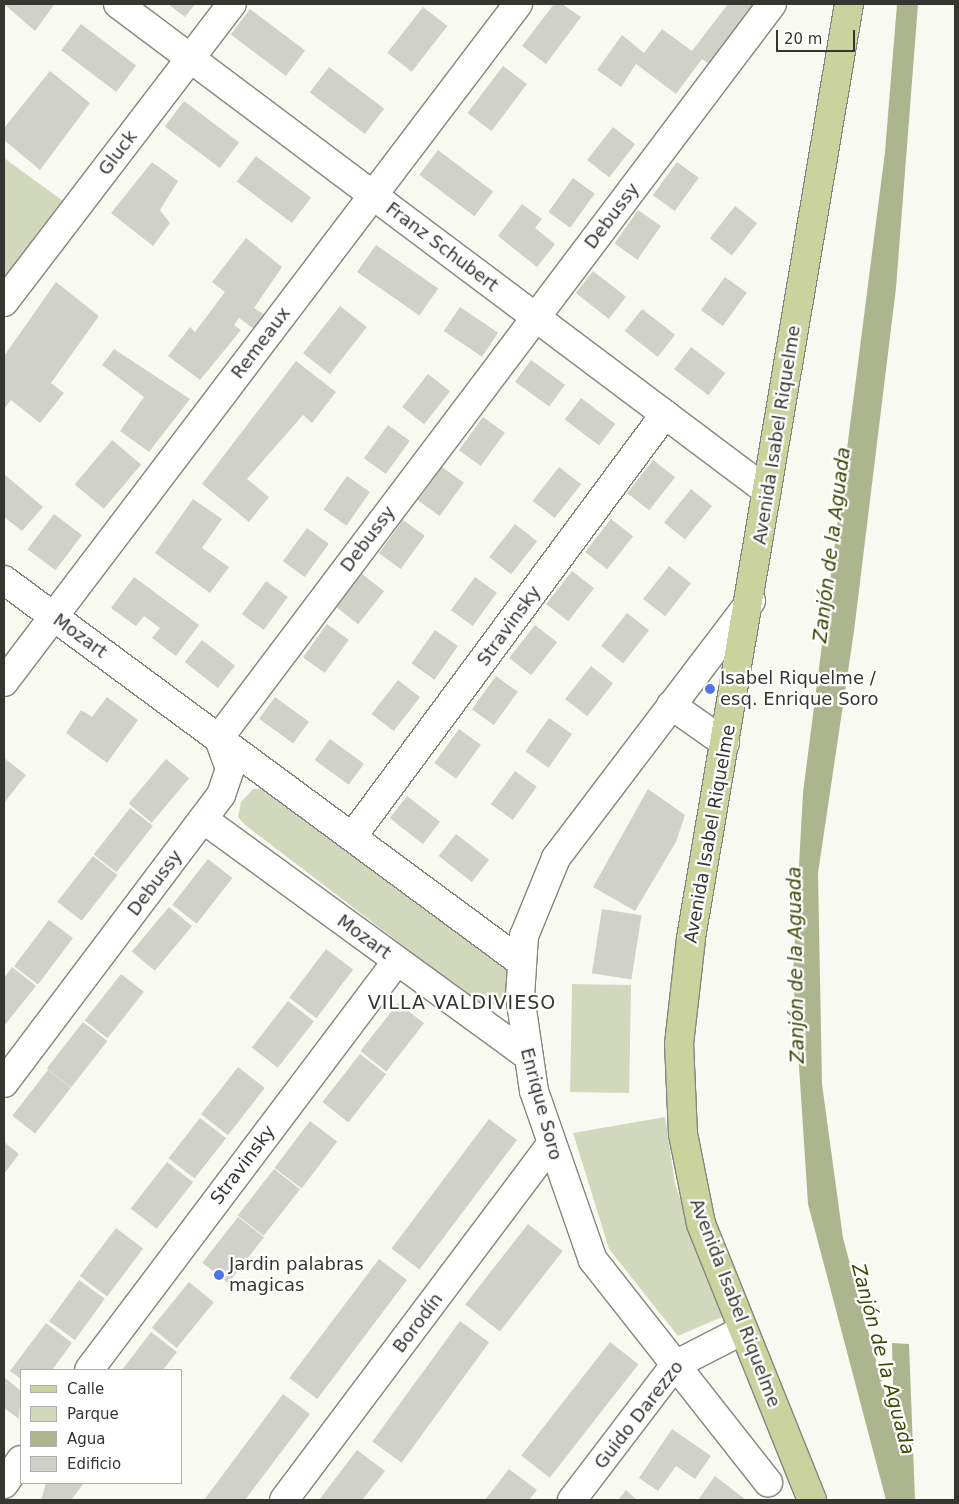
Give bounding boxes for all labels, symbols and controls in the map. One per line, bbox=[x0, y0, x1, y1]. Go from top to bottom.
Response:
scale bar bbox=[779, 20, 858, 52]
text: 20 m bbox=[784, 30, 822, 48]
street label: Gluck bbox=[94, 126, 142, 180]
street label: Debussy bbox=[580, 179, 644, 253]
street label: Franz Schubert bbox=[382, 198, 502, 296]
street label: Remeaux bbox=[227, 303, 295, 383]
street label: Avenida Isabel Riquelme bbox=[749, 324, 805, 546]
water label: Zanjón de la Aguada bbox=[809, 446, 855, 644]
street label: Debussy bbox=[336, 502, 400, 576]
street label: Stravinsky bbox=[473, 582, 545, 670]
street label: Mozart bbox=[49, 609, 111, 663]
place label: Isabel Riquelme / esq. Enrique Soro bbox=[720, 668, 879, 711]
marker: Isabel Riquelme / esq. Enrique Soro bbox=[704, 683, 716, 695]
street label: Avenida Isabel Riquelme bbox=[680, 723, 740, 945]
street label: Debussy bbox=[123, 846, 187, 920]
water label: Zanjón de la Aguada bbox=[783, 866, 809, 1064]
street label: Mozart bbox=[333, 910, 395, 964]
district label: VILLA VALDIVIESO bbox=[366, 992, 558, 1014]
street label: Enrique Soro bbox=[516, 1046, 566, 1162]
street label: Stravinsky bbox=[206, 1121, 280, 1209]
street label: Avenida Isabel Riquelme bbox=[685, 1196, 785, 1410]
place label: Jardin palabras magicas bbox=[229, 1254, 364, 1296]
water label: Zanjón de la Aguada bbox=[847, 1261, 919, 1457]
marker: Jardin palabras magicas bbox=[213, 1269, 225, 1281]
street label: Borodín bbox=[389, 1289, 447, 1357]
street label: Guido Darezzo bbox=[590, 1357, 688, 1473]
legend bbox=[20, 1369, 182, 1484]
text: Calle bbox=[67, 1380, 104, 1398]
text: Parque bbox=[67, 1405, 119, 1423]
text: Agua bbox=[67, 1430, 105, 1448]
text: Edificio bbox=[67, 1455, 121, 1473]

